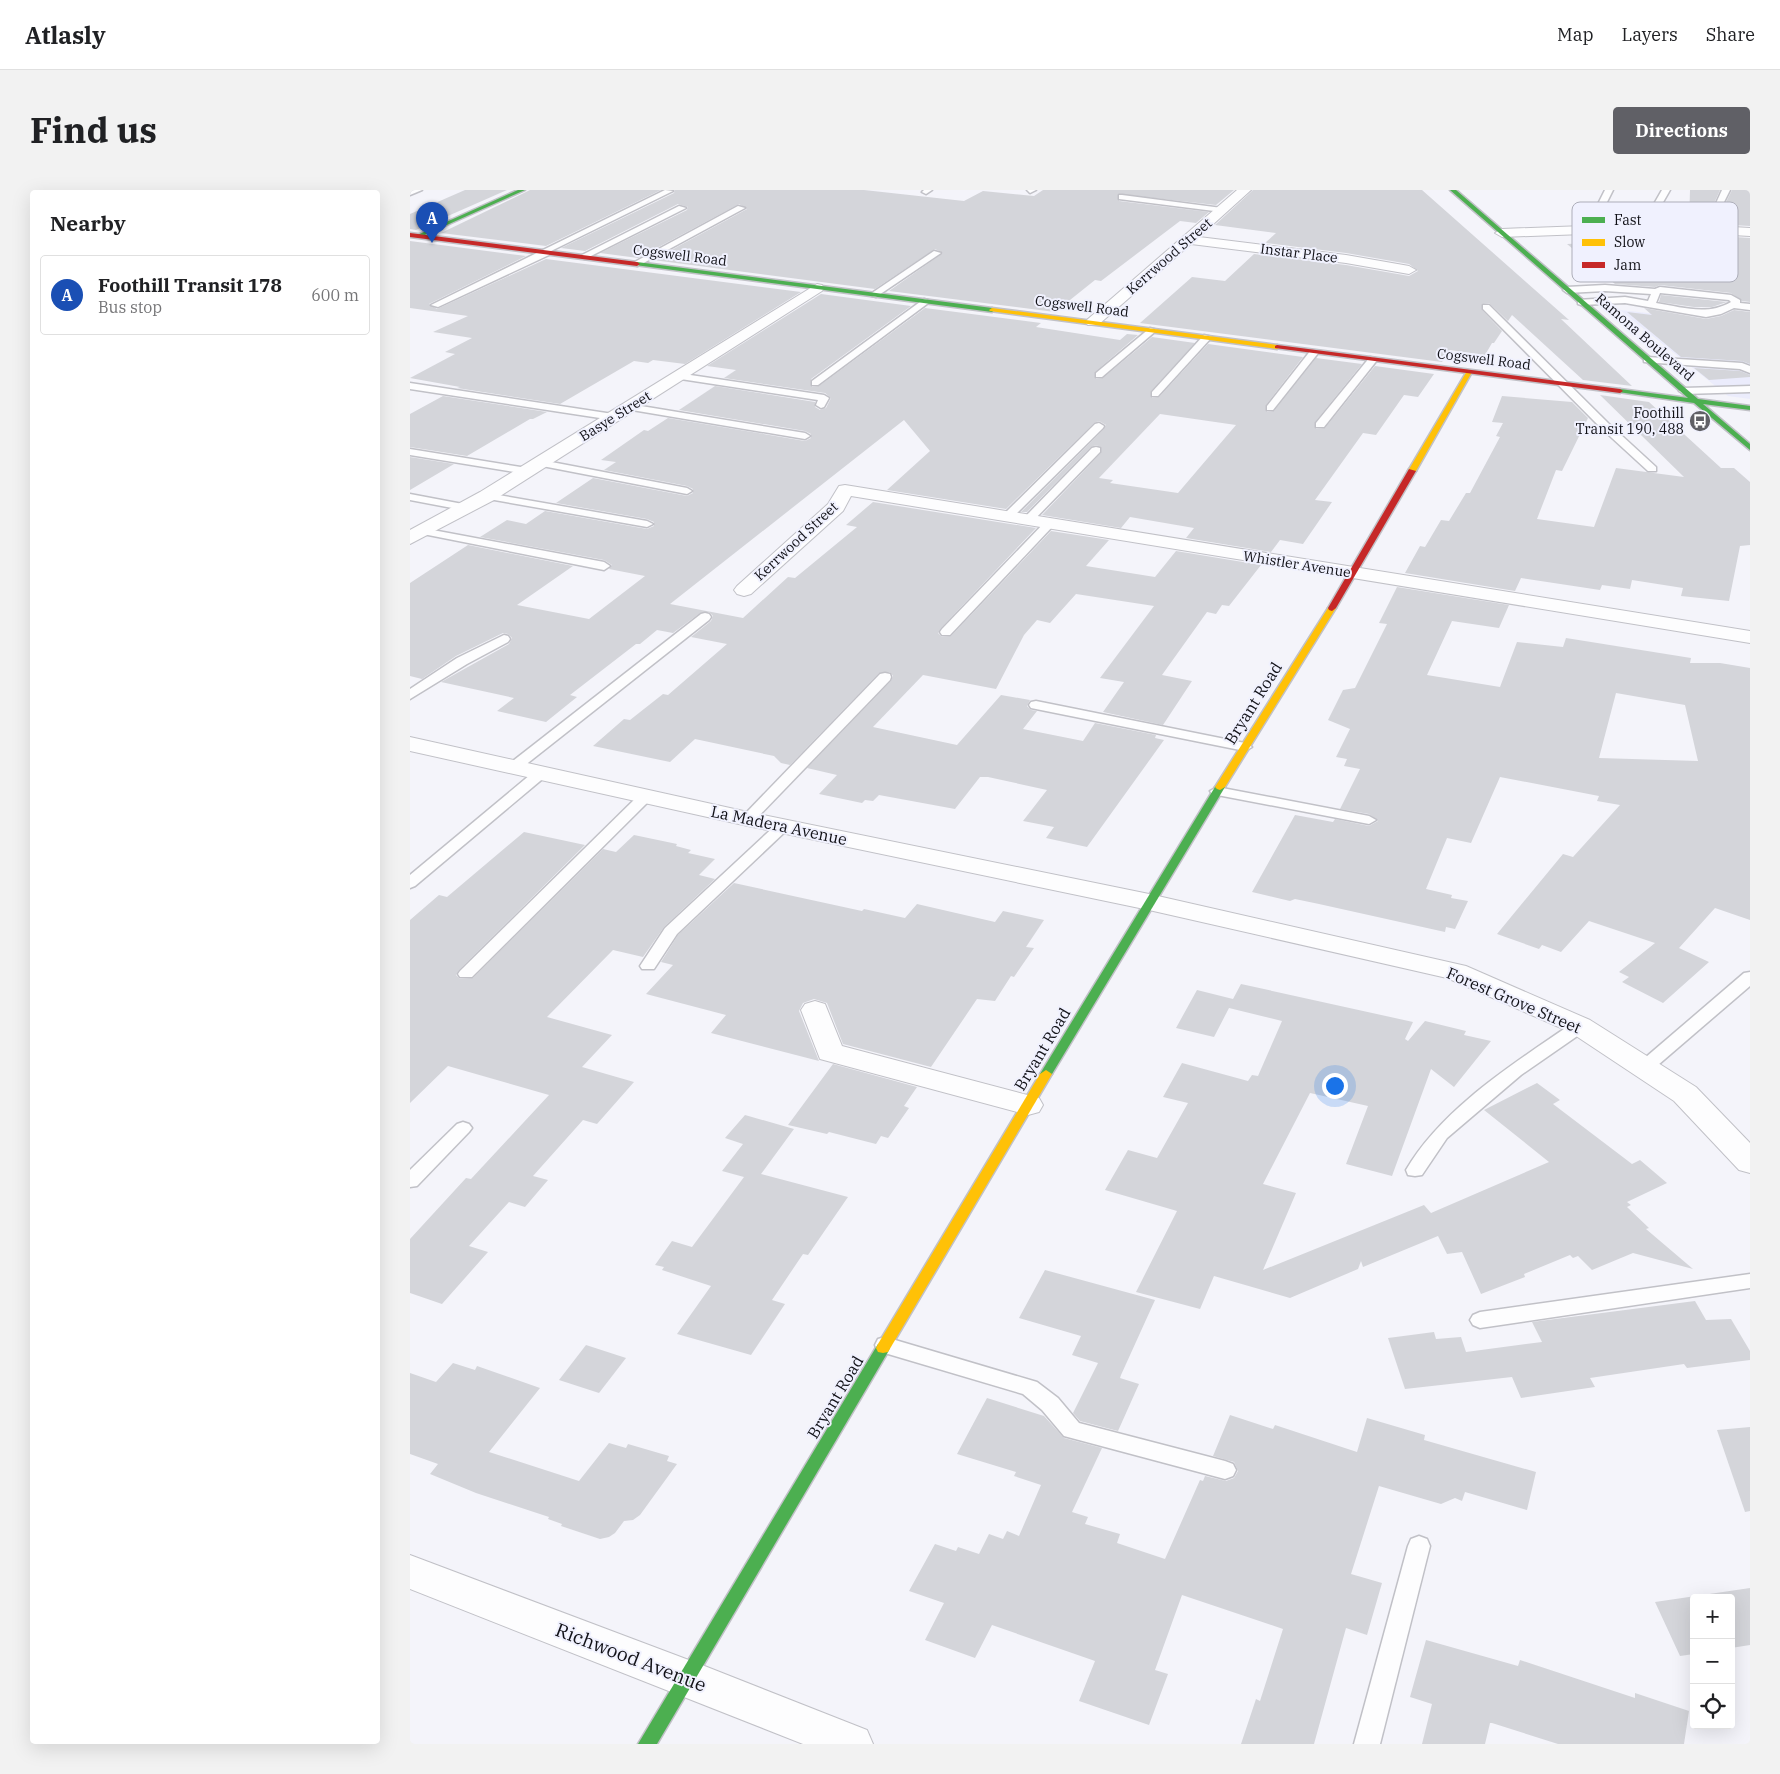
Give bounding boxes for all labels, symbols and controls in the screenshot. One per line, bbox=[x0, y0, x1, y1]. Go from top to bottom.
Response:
text: Atlasly bbox=[25, 19, 106, 51]
text: Map bbox=[1557, 23, 1594, 46]
text: Layers bbox=[1622, 23, 1678, 46]
text: Share bbox=[1706, 23, 1755, 46]
text: Find us bbox=[30, 107, 157, 153]
button: Directions bbox=[1613, 107, 1750, 154]
pin: A bbox=[416, 202, 448, 243]
legend bbox=[1572, 202, 1738, 282]
text: Nearby bbox=[50, 209, 126, 237]
text: Fast bbox=[1614, 211, 1642, 229]
street label: Kerrwood Street bbox=[1122, 214, 1216, 298]
text: Slow bbox=[1614, 233, 1645, 251]
street label: Instar Place bbox=[1259, 239, 1339, 267]
street label: Cogswell Road bbox=[632, 240, 728, 270]
text: Jam bbox=[1614, 256, 1641, 274]
text: Foothill Transit 178 bbox=[98, 273, 282, 297]
text: A bbox=[61, 285, 73, 305]
text: 600 m bbox=[311, 285, 359, 305]
street label: Ramona Boulevard bbox=[1592, 289, 1699, 385]
street label: Cogswell Road bbox=[1034, 291, 1130, 321]
text: Bus stop bbox=[98, 297, 162, 317]
street label: Cogswell Road bbox=[1436, 344, 1532, 374]
street label: Basye Street bbox=[576, 387, 654, 445]
place label: Foothill Transit 190, 488 bbox=[1575, 404, 1684, 438]
bus stop icon: Foothill Transit 190, 488 bbox=[1688, 409, 1712, 433]
street label: Kerrwood Street bbox=[750, 498, 842, 584]
street label: Whistler Avenue bbox=[1242, 547, 1352, 581]
street label: Bryant Road bbox=[1220, 658, 1286, 748]
street label: La Madera Avenue bbox=[709, 801, 849, 849]
street label: Forest Grove Street bbox=[1444, 963, 1585, 1038]
street label: Bryant Road bbox=[1009, 1004, 1075, 1094]
your location bbox=[1322, 1073, 1348, 1099]
street label: Bryant Road bbox=[802, 1352, 868, 1442]
map controls bbox=[1690, 1594, 1735, 1729]
button: + bbox=[1690, 1594, 1735, 1639]
street label: Richwood Avenue bbox=[552, 1617, 710, 1697]
button: − bbox=[1690, 1639, 1735, 1684]
button: locate bbox=[1690, 1684, 1735, 1729]

